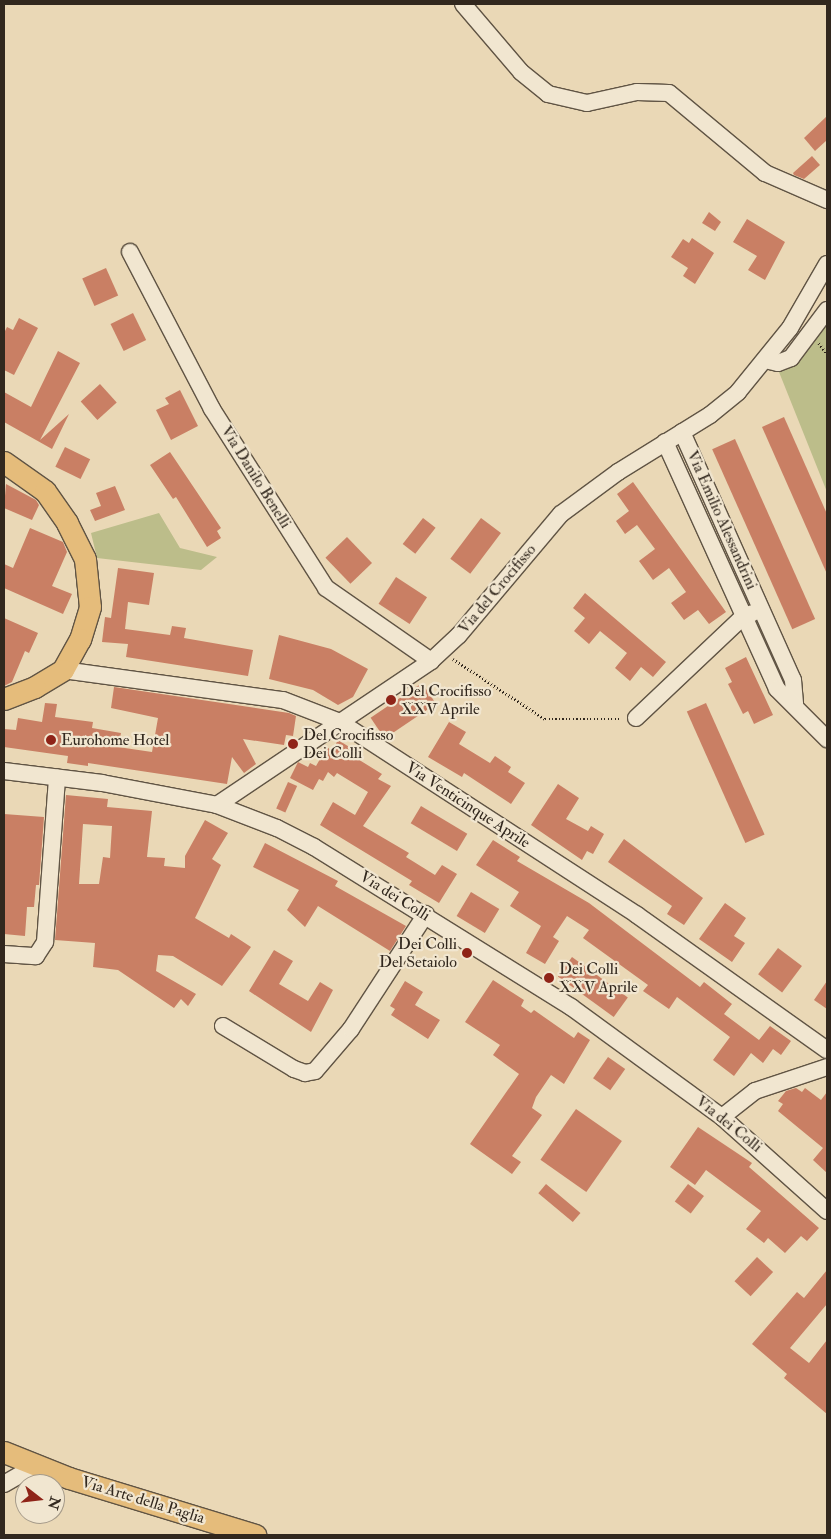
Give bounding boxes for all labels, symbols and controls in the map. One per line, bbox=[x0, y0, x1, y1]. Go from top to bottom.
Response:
street label: Via Danilo Benelli bbox=[217, 422, 295, 532]
street label: Via Emilio Alessandrini bbox=[683, 447, 761, 593]
street label: Via del Crocifisso bbox=[454, 540, 540, 638]
place label: Del Crocifisso XXV Aprile bbox=[401, 681, 492, 719]
marker: Del Crocifisso XXV Aprile bbox=[385, 694, 397, 706]
place label: Del Crocifisso Dei Colli bbox=[303, 725, 394, 763]
place label: Eurohome Hotel bbox=[61, 730, 169, 750]
marker: Eurohome Hotel bbox=[45, 734, 57, 746]
marker: Del Crocifisso Dei Colli bbox=[287, 738, 299, 750]
street label: Via Venticinque Aprile bbox=[402, 758, 534, 852]
street label: Via dei Colli bbox=[356, 867, 434, 925]
place label: Dei Colli Del Setaiolo bbox=[379, 934, 457, 972]
marker: Dei Colli Del Setaiolo bbox=[461, 947, 473, 959]
place label: Dei Colli XXV Aprile bbox=[559, 959, 638, 997]
marker: Dei Colli XXV Aprile bbox=[543, 972, 555, 984]
street label: Via dei Colli bbox=[692, 1092, 766, 1156]
street label: Via Arte della Paglia bbox=[79, 1472, 207, 1528]
north arrow bbox=[15, 1474, 65, 1524]
text: N bbox=[44, 1495, 64, 1511]

